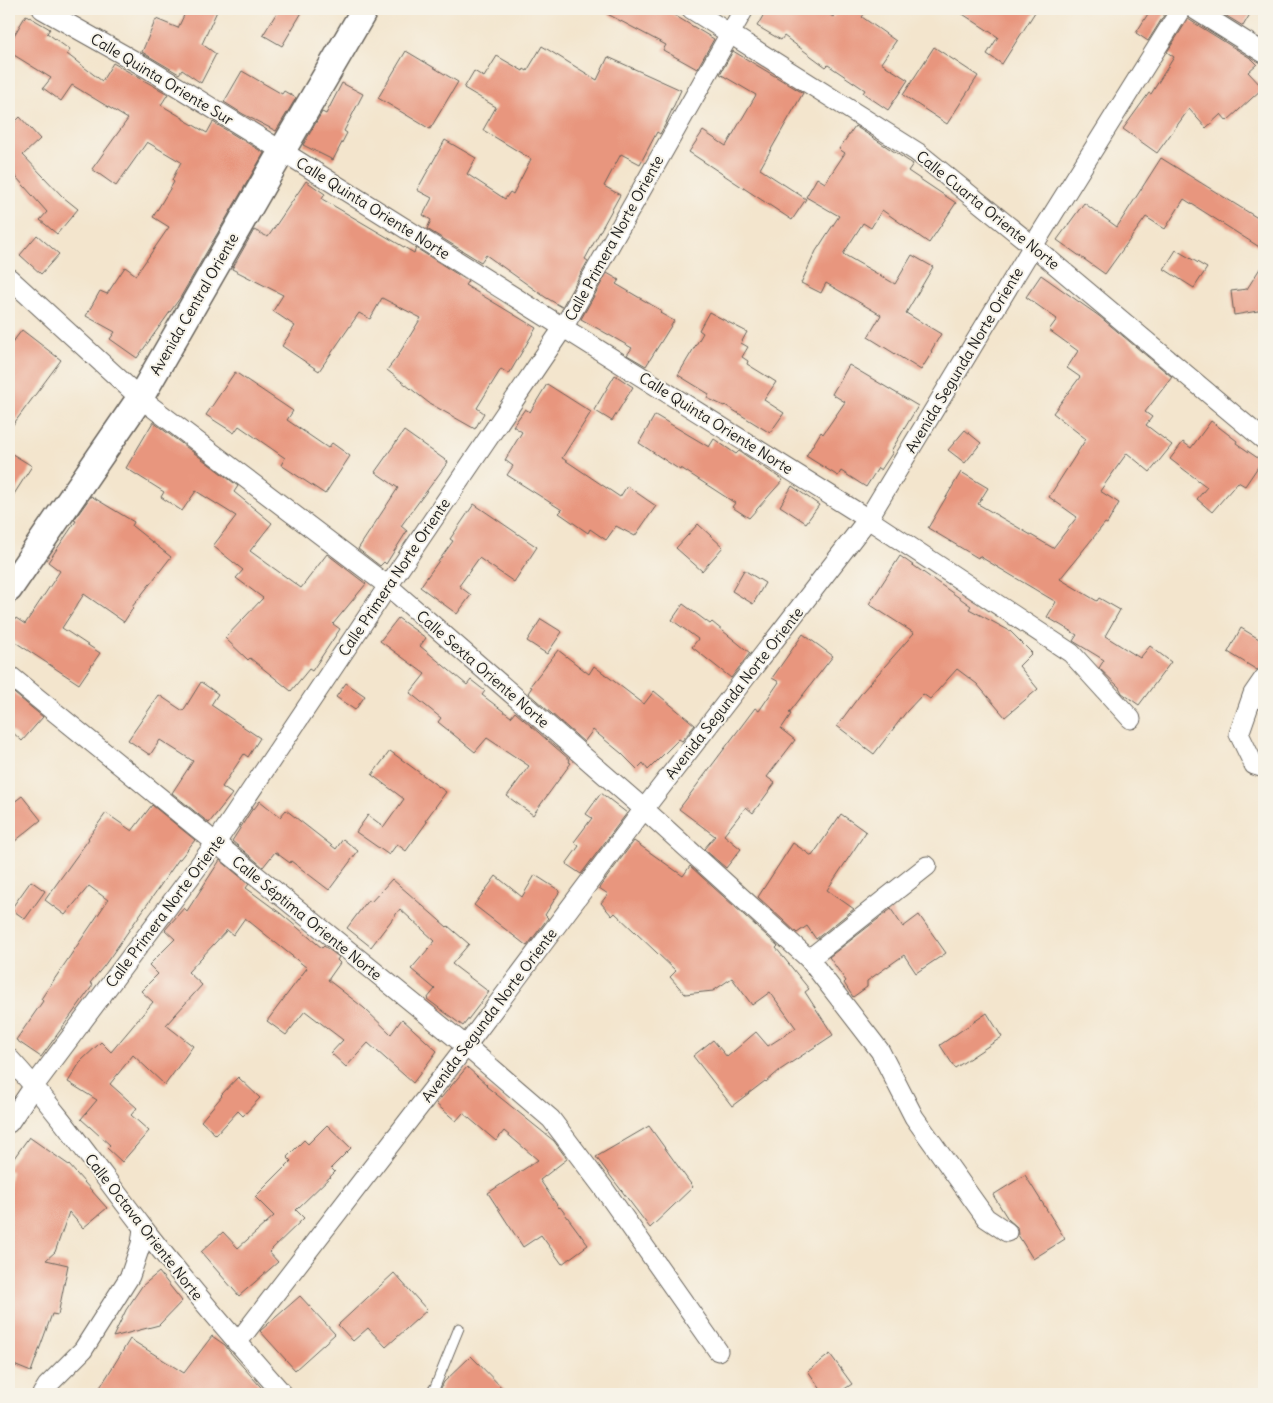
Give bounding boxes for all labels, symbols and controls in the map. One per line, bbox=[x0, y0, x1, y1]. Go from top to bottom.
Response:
street label: Calle Quinta Oriente Sur bbox=[87, 29, 237, 129]
street label: Calle Cuarta Oriente Norte bbox=[912, 146, 1064, 274]
street label: Calle Primera Norte Oriente bbox=[560, 152, 668, 324]
street label: Calle Quinta Oriente Norte bbox=[293, 153, 453, 263]
street label: Avenida Central Oriente bbox=[145, 229, 243, 379]
street label: Avenida Segunda Norte Oriente bbox=[901, 264, 1027, 456]
street label: Calle Quinta Oriente Norte bbox=[636, 368, 796, 478]
street label: Calle Primera Norte Oriente bbox=[334, 494, 454, 660]
street label: Avenida Segunda Norte Oriente bbox=[661, 603, 807, 783]
street label: Calle Sexta Oriente Norte bbox=[413, 606, 553, 732]
street label: Calle Primera Norte Oriente bbox=[101, 831, 229, 991]
street label: Calle Séptima Oriente Norte bbox=[228, 852, 386, 984]
street label: Avenida Segunda Norte Oriente bbox=[417, 924, 561, 1106]
street label: Calle Octava Oriente Norte bbox=[81, 1150, 207, 1304]

